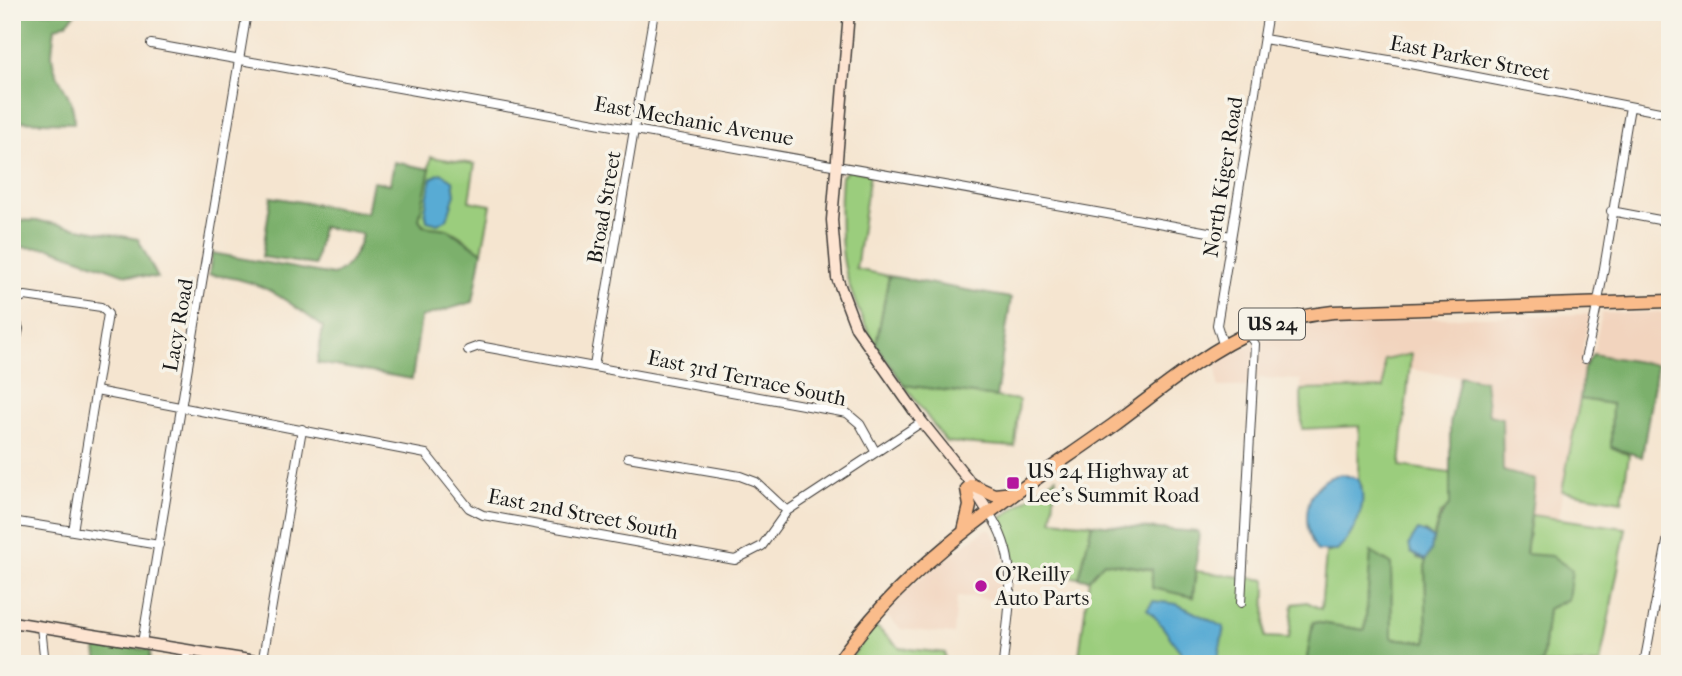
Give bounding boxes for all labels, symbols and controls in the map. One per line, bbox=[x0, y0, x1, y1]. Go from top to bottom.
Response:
street label: East Parker Street bbox=[1388, 31, 1553, 85]
street label: East Mechanic Avenue bbox=[592, 92, 796, 150]
street label: North Kiger Road bbox=[1198, 95, 1248, 259]
street label: Broad Street bbox=[582, 148, 626, 265]
street label: Lacy Road bbox=[158, 276, 198, 373]
road number: US 24 bbox=[1239, 308, 1305, 340]
street label: East 3rd Terrace South bbox=[645, 345, 849, 411]
place label: US 24 Highway at Lee's Summit Road bbox=[1027, 459, 1200, 507]
marker: US 24 Highway at Lee's Summit Road bbox=[1005, 475, 1021, 491]
street label: East 2nd Street South bbox=[486, 484, 680, 544]
place label: O'Reilly Auto Parts bbox=[994, 562, 1090, 610]
marker: O'Reilly Auto Parts bbox=[973, 578, 989, 594]

